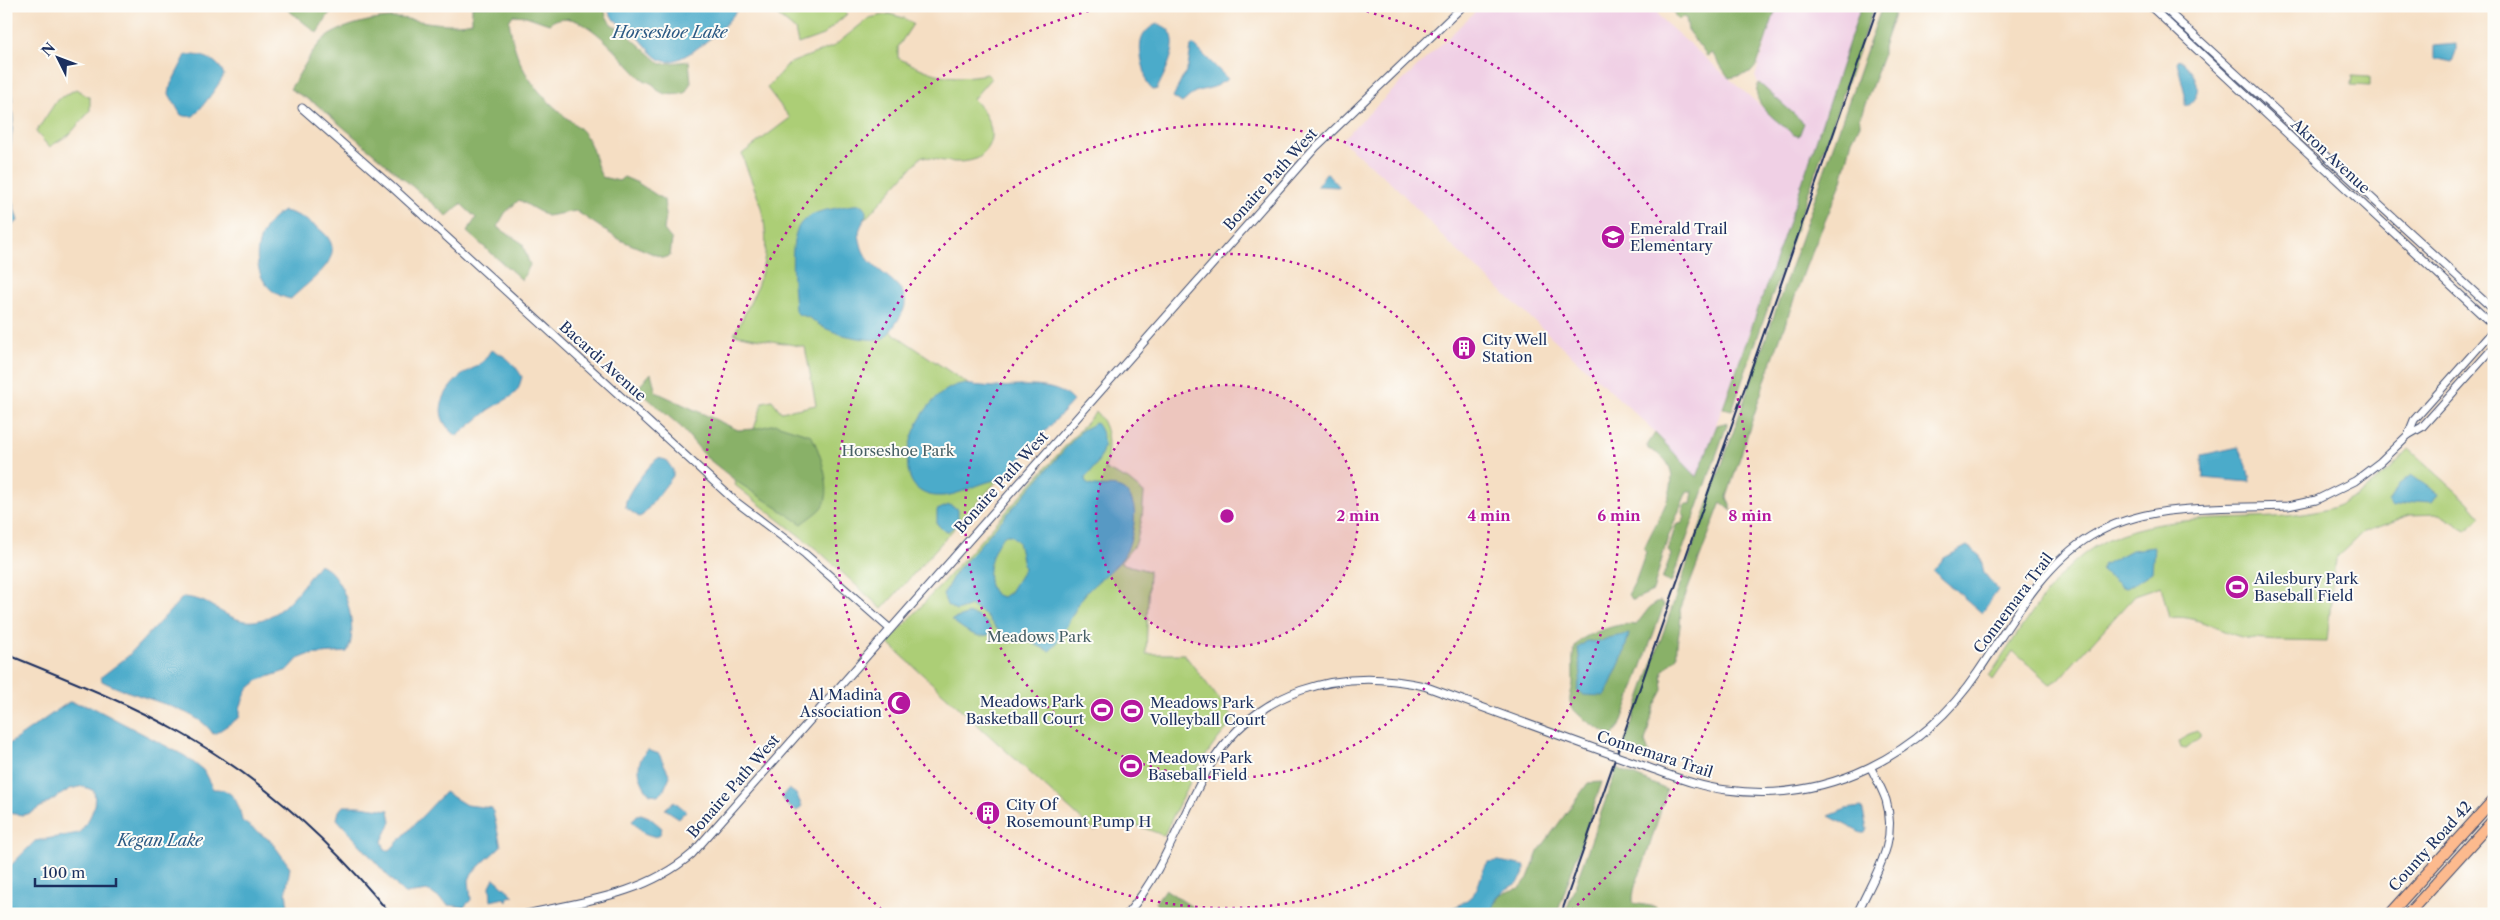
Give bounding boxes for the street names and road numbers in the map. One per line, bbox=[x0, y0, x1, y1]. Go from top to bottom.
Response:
street label: Akron Avenue bbox=[2287, 114, 2374, 197]
street label: Bonaire Path West bbox=[1219, 123, 1321, 234]
street label: Bacardi Avenue bbox=[556, 317, 650, 405]
street label: Bonaire Path West bbox=[950, 426, 1052, 537]
street label: Connemara Trail bbox=[1969, 549, 2057, 657]
street label: Connemara Trail bbox=[1595, 726, 1716, 782]
street label: Bonaire Path West bbox=[683, 730, 784, 842]
street label: County Road 42 bbox=[2384, 797, 2476, 895]

